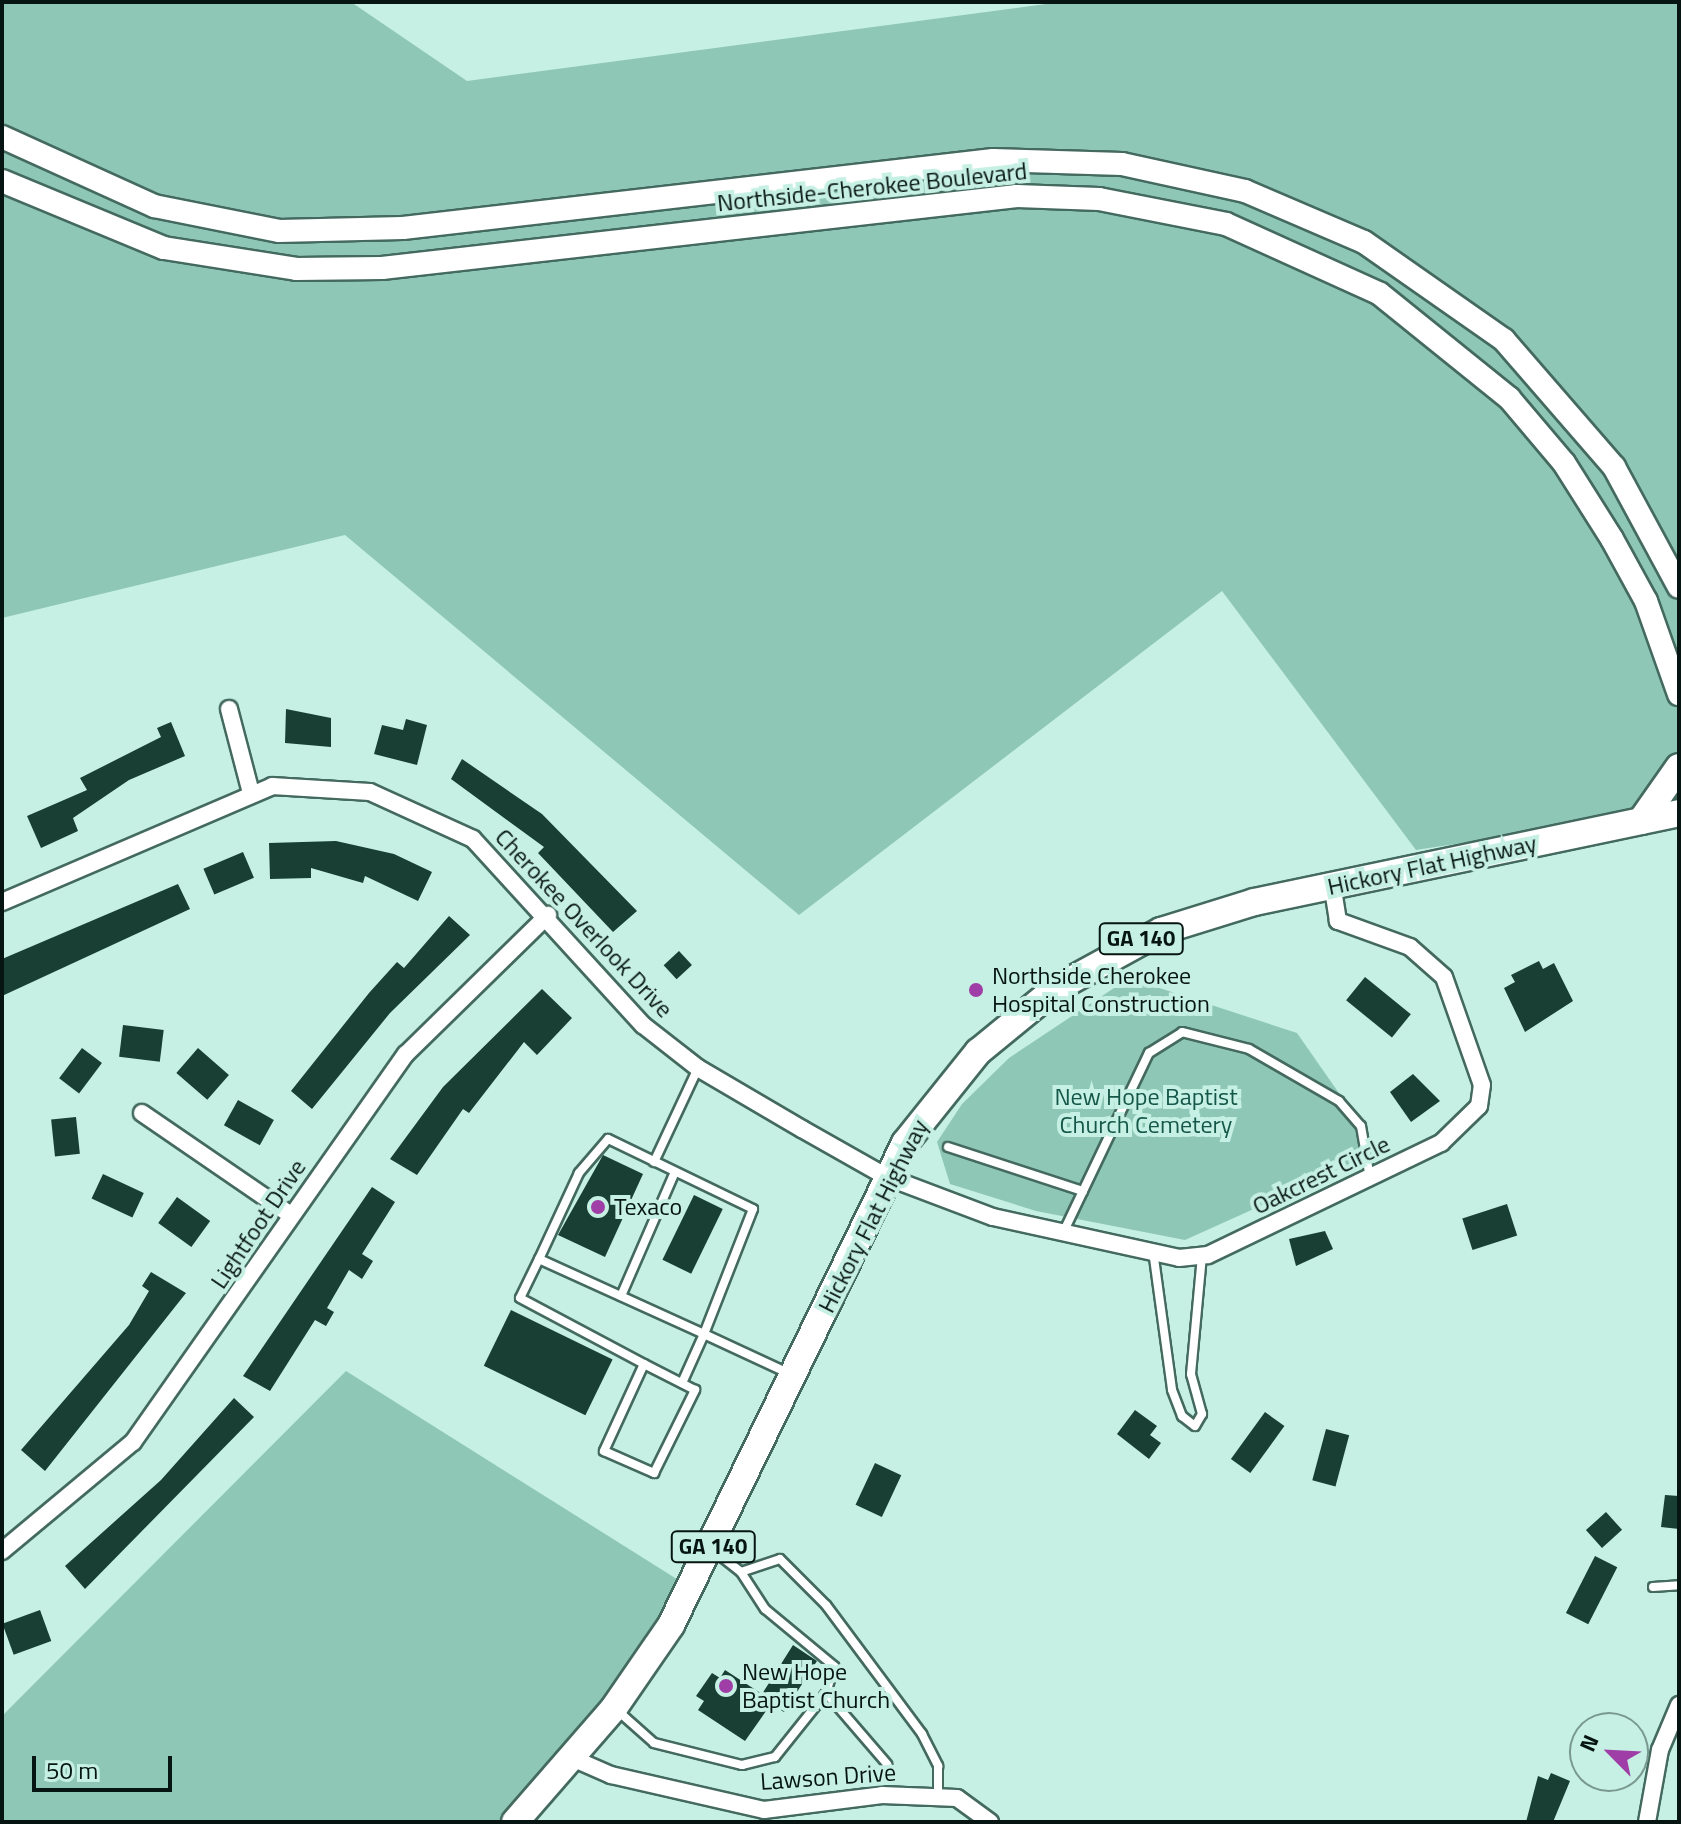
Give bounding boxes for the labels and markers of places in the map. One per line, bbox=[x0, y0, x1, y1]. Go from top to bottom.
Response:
place label: Northside Cherokee Hospital Construction bbox=[992, 962, 1210, 1018]
marker: Northside Cherokee Hospital Construction bbox=[967, 981, 985, 999]
place label: Texaco bbox=[614, 1193, 682, 1221]
marker: Texaco bbox=[589, 1198, 607, 1216]
place label: New Hope Baptist Church bbox=[742, 1658, 890, 1714]
marker: New Hope Baptist Church bbox=[717, 1677, 735, 1695]

